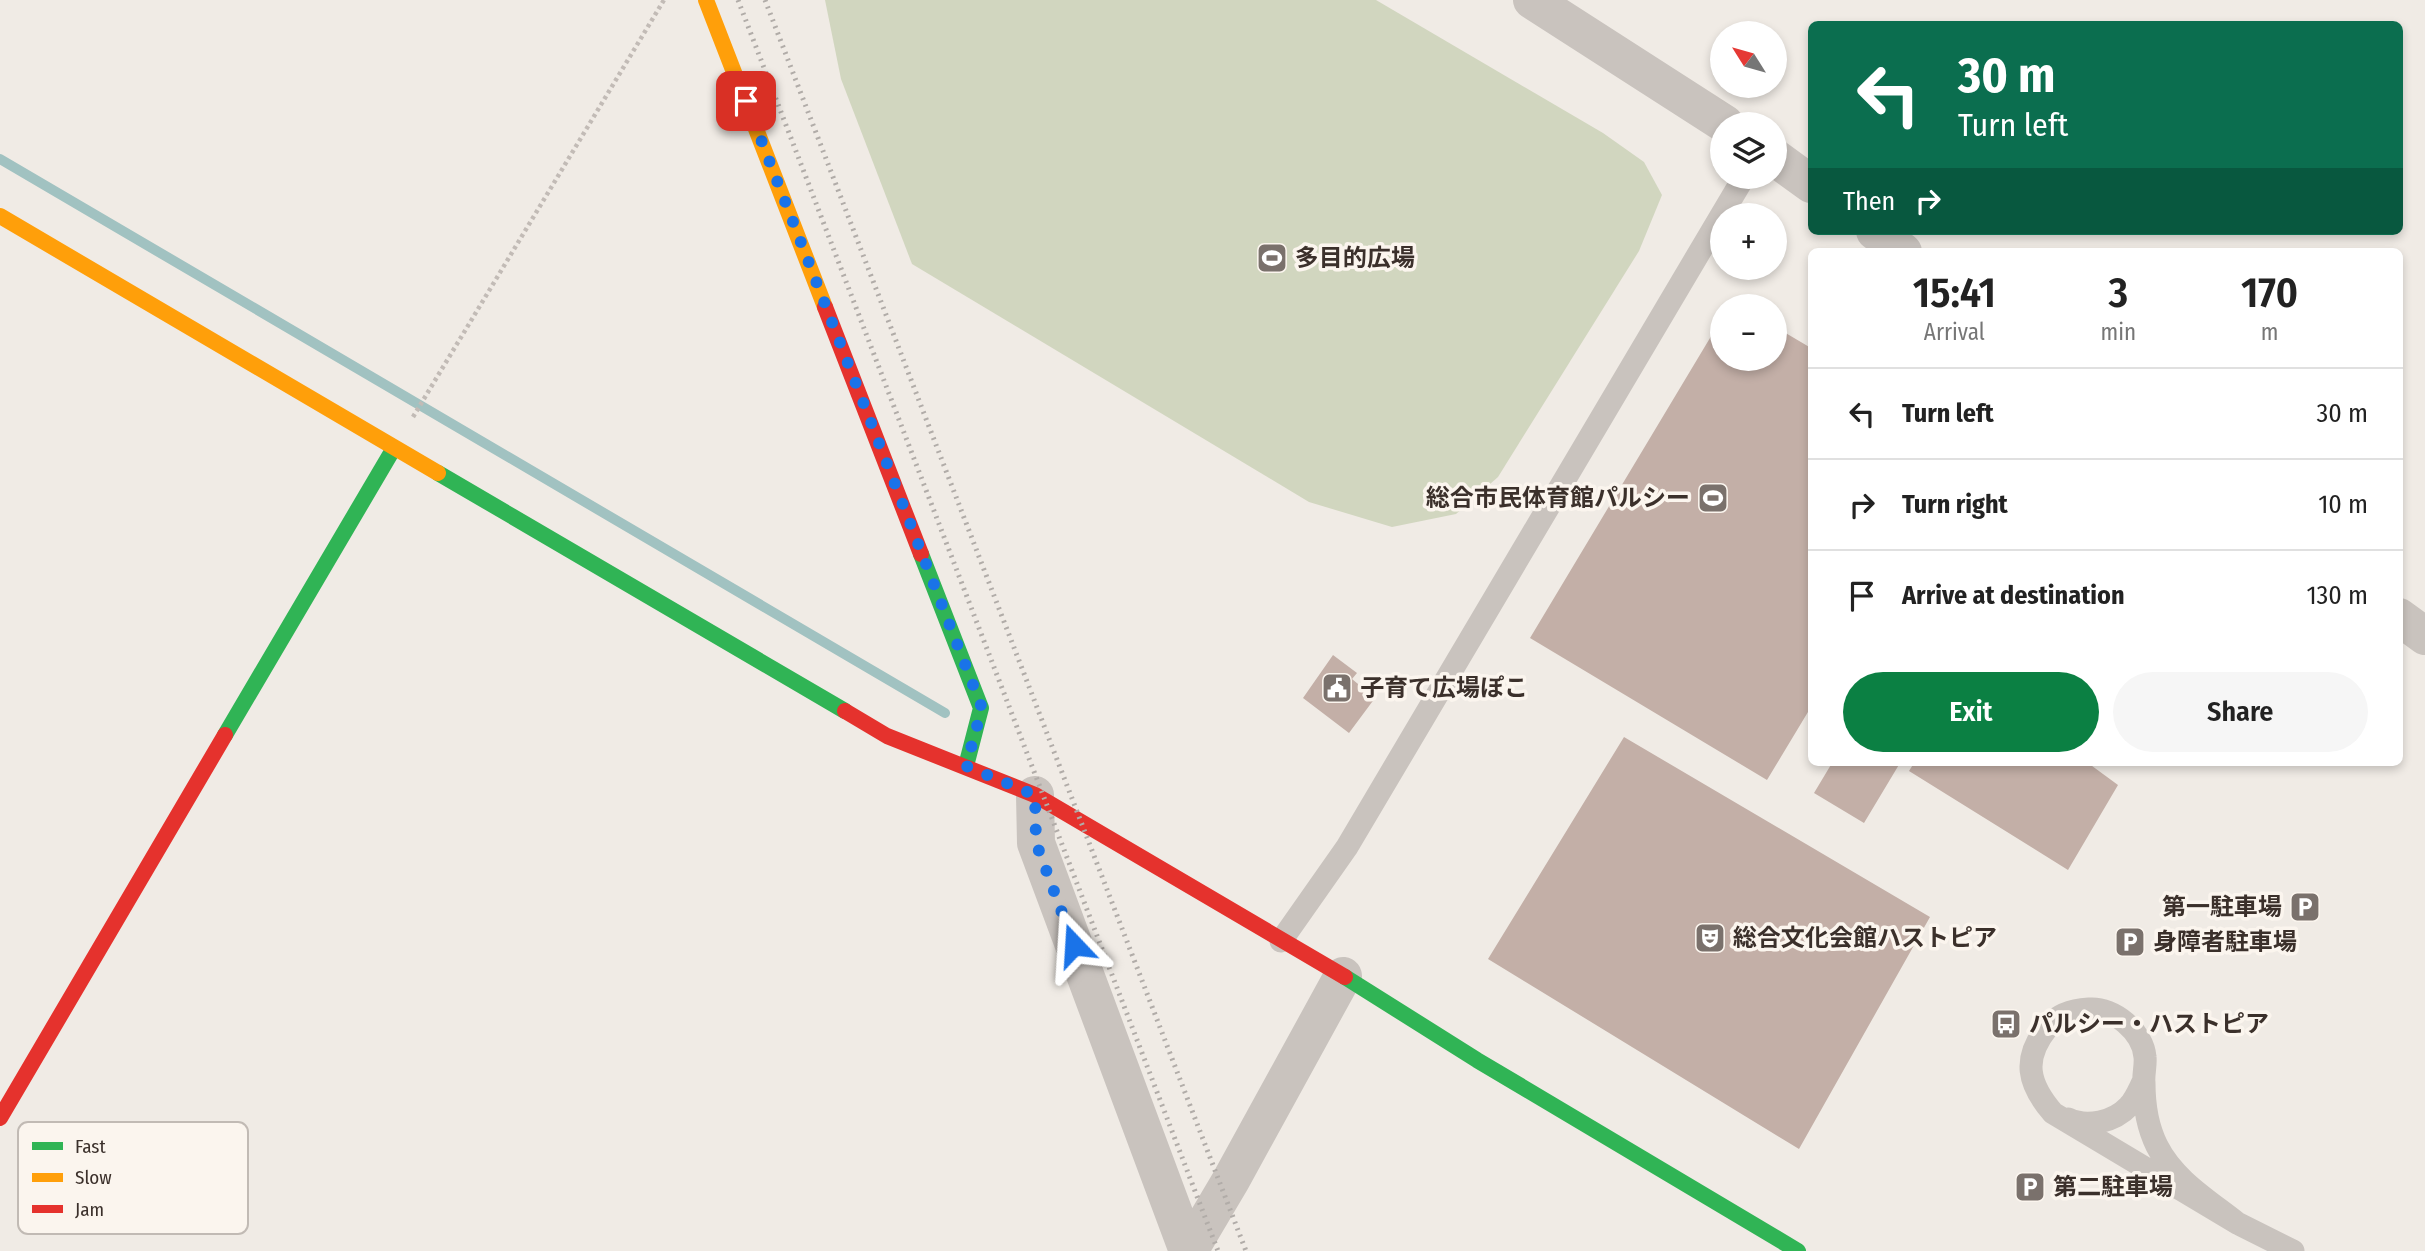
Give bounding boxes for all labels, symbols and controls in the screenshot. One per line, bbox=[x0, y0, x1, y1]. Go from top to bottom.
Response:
north arrow bbox=[1710, 21, 1787, 98]
map controls bbox=[1710, 21, 1787, 371]
text: 30 m bbox=[1958, 46, 2056, 105]
icon: left bbox=[1843, 49, 1934, 140]
pin bbox=[716, 71, 776, 131]
icon: arrive bbox=[727, 82, 765, 120]
text: Turn left bbox=[1958, 106, 2068, 144]
button: layers bbox=[1710, 112, 1787, 189]
icon: right bbox=[1909, 182, 1947, 220]
text: Then bbox=[1843, 186, 1895, 217]
button: + bbox=[1710, 203, 1787, 280]
sports icon: 多目的広場 bbox=[1255, 241, 1289, 275]
place label: 多目的広場 bbox=[1295, 244, 1415, 272]
text: 15:41 bbox=[1913, 268, 1996, 318]
text: 3 bbox=[2109, 268, 2128, 318]
text: 170 bbox=[2241, 268, 2298, 318]
button: − bbox=[1710, 294, 1787, 371]
text: Arrival bbox=[1924, 318, 1985, 346]
text: min bbox=[2101, 318, 2136, 346]
text: m bbox=[2261, 318, 2278, 346]
icon: left bbox=[1843, 395, 1881, 433]
text: Turn left bbox=[1902, 398, 1994, 429]
text: 30 m bbox=[2317, 398, 2368, 429]
sports icon: 総合市民体育館パルシー bbox=[1696, 481, 1730, 515]
place label: 総合市民体育館パルシー bbox=[1426, 484, 1690, 512]
icon: right bbox=[1843, 486, 1881, 524]
text: Turn right bbox=[1902, 489, 2008, 520]
text: 10 m bbox=[2318, 489, 2368, 520]
icon: arrive bbox=[1843, 577, 1881, 615]
text: Arrive at destination bbox=[1902, 580, 2125, 611]
text: 130 m bbox=[2306, 580, 2368, 611]
public building icon: 子育て広場ぽこ bbox=[1320, 671, 1354, 705]
button: Exit bbox=[1843, 672, 2099, 752]
button: Share bbox=[2113, 672, 2368, 752]
place label: 子育て広場ぽこ bbox=[1360, 674, 1528, 702]
parking icon: 第一駐車場 bbox=[2288, 890, 2322, 924]
place label: 第一駐車場 bbox=[2162, 893, 2282, 921]
position arrow bbox=[1037, 908, 1111, 982]
theatre icon: 総合文化会館ハストピア bbox=[1693, 921, 1727, 955]
place label: 総合文化会館ハストピア bbox=[1733, 924, 1997, 952]
parking icon: 身障者駐車場 bbox=[2113, 925, 2147, 959]
place label: 身障者駐車場 bbox=[2153, 928, 2297, 956]
bus stop icon: パルシー・ハストピア bbox=[1989, 1007, 2023, 1041]
place label: パルシー・ハストピア bbox=[2029, 1010, 2269, 1038]
legend bbox=[18, 1122, 248, 1234]
text: Fast bbox=[75, 1135, 106, 1158]
text: Slow bbox=[75, 1166, 112, 1189]
parking icon: 第二駐車場 bbox=[2013, 1170, 2047, 1204]
place label: 第二駐車場 bbox=[2053, 1173, 2173, 1201]
text: Jam bbox=[75, 1198, 104, 1221]

